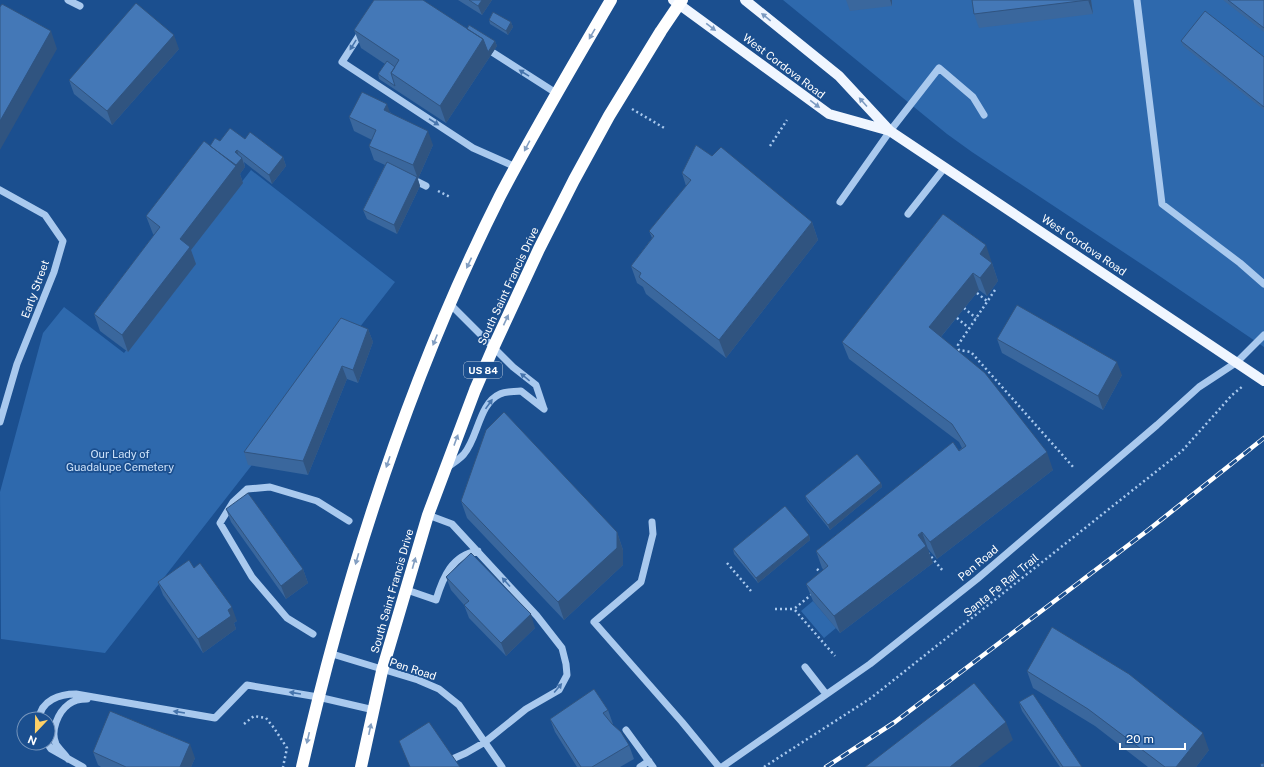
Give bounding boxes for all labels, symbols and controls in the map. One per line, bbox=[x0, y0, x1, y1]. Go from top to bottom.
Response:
one-way arrow bbox=[760, 12, 771, 21]
one-way arrow bbox=[706, 23, 716, 31]
one-way arrow bbox=[588, 28, 595, 40]
street label: West Cordova Road bbox=[741, 31, 827, 101]
one-way arrow bbox=[349, 40, 357, 50]
one-way arrow bbox=[519, 69, 529, 77]
one-way arrow bbox=[859, 97, 868, 107]
one-way arrow bbox=[810, 100, 821, 108]
one-way arrow bbox=[429, 118, 439, 126]
one-way arrow bbox=[524, 141, 531, 152]
street label: West Cordova Road bbox=[1039, 212, 1129, 278]
street label: South Saint Francis Drive bbox=[475, 225, 541, 347]
one-way arrow bbox=[466, 257, 472, 268]
street label: Early Street bbox=[19, 258, 51, 320]
one-way arrow bbox=[503, 314, 509, 326]
one-way arrow bbox=[432, 335, 438, 346]
road number: US 84 bbox=[464, 362, 502, 378]
one-way arrow bbox=[520, 372, 531, 381]
one-way arrow bbox=[485, 398, 493, 409]
one-way arrow bbox=[454, 434, 460, 446]
park label: Our Lady of Guadalupe Cemetery bbox=[66, 448, 174, 473]
one-way arrow bbox=[385, 456, 391, 468]
street label: South Saint Francis Drive bbox=[368, 527, 416, 655]
street label: Pen Road bbox=[956, 543, 1000, 583]
street label: Santa Fe Rail Trail bbox=[961, 551, 1041, 619]
one-way arrow bbox=[354, 553, 360, 565]
one-way arrow bbox=[411, 557, 417, 569]
one-way arrow bbox=[502, 576, 511, 587]
street label: Pen Road bbox=[388, 656, 438, 682]
one-way arrow bbox=[554, 682, 563, 693]
one-way arrow bbox=[289, 690, 301, 696]
one-way arrow bbox=[173, 709, 186, 715]
north arrow bbox=[16, 711, 56, 751]
one-way arrow bbox=[367, 723, 373, 735]
scale bar bbox=[1120, 725, 1185, 751]
one-way arrow bbox=[305, 732, 311, 745]
text: 20 m bbox=[1126, 732, 1154, 746]
text: N bbox=[26, 733, 38, 747]

